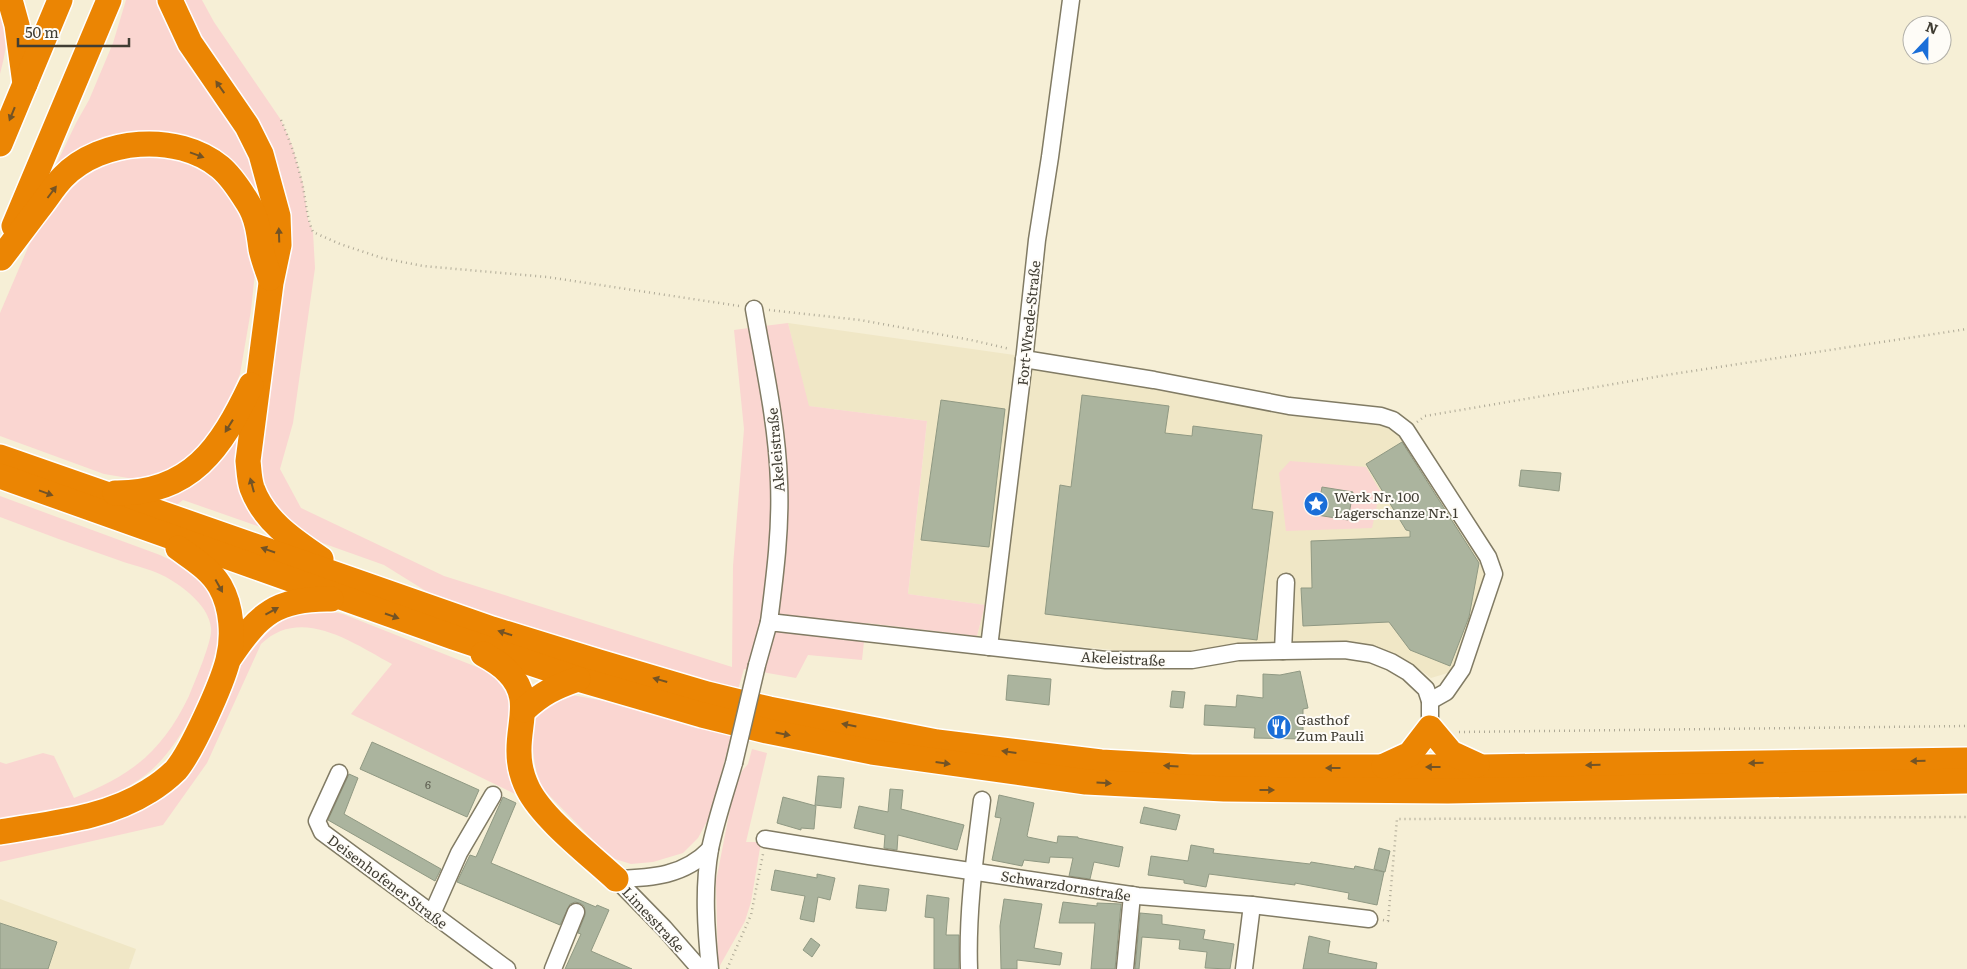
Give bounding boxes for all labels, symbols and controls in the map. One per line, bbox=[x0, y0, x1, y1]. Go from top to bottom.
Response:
scale bar bbox=[18, 15, 129, 47]
north arrow bbox=[1902, 15, 1952, 65]
text: N bbox=[1923, 16, 1942, 39]
text: 50 m bbox=[25, 20, 59, 43]
one-way arrow bbox=[215, 80, 225, 94]
one-way arrow bbox=[8, 107, 16, 121]
one-way arrow bbox=[189, 152, 204, 159]
one-way arrow bbox=[46, 186, 57, 199]
one-way arrow bbox=[275, 227, 283, 243]
street label: Fort-Wrede-Straße bbox=[1011, 259, 1045, 387]
street label: Akeleistraße bbox=[761, 407, 789, 493]
one-way arrow bbox=[225, 419, 234, 432]
one-way arrow bbox=[248, 478, 256, 493]
place label: Werk Nr. 100 Lagerschanze Nr. 1 bbox=[1334, 486, 1458, 522]
one-way arrow bbox=[39, 489, 54, 497]
place icon: Werk Nr. 100 Lagerschanze Nr. 1 bbox=[1303, 491, 1329, 517]
one-way arrow bbox=[261, 546, 276, 554]
one-way arrow bbox=[214, 579, 223, 592]
one-way arrow bbox=[265, 607, 280, 615]
one-way arrow bbox=[385, 612, 400, 620]
one-way arrow bbox=[497, 628, 512, 636]
street label: Akeleistraße bbox=[1080, 646, 1166, 670]
one-way arrow bbox=[653, 676, 668, 684]
place label: Gasthof Zum Pauli bbox=[1296, 709, 1365, 745]
restaurant icon: Gasthof Zum Pauli bbox=[1266, 714, 1292, 740]
one-way arrow bbox=[841, 721, 856, 729]
one-way arrow bbox=[775, 731, 791, 739]
one-way arrow bbox=[1000, 748, 1016, 756]
one-way arrow bbox=[1910, 757, 1926, 765]
one-way arrow bbox=[935, 759, 951, 767]
one-way arrow bbox=[1748, 759, 1764, 767]
one-way arrow bbox=[1162, 761, 1178, 769]
one-way arrow bbox=[1585, 762, 1601, 770]
one-way arrow bbox=[1425, 763, 1441, 771]
one-way arrow bbox=[1325, 764, 1341, 772]
house number: 6 bbox=[425, 776, 431, 792]
one-way arrow bbox=[1097, 779, 1113, 787]
one-way arrow bbox=[1259, 786, 1275, 794]
street label: Deisenhofener Straße bbox=[324, 829, 452, 933]
street label: Schwarzdornstraße bbox=[1000, 865, 1132, 905]
street label: Limesstraße bbox=[618, 882, 690, 956]

